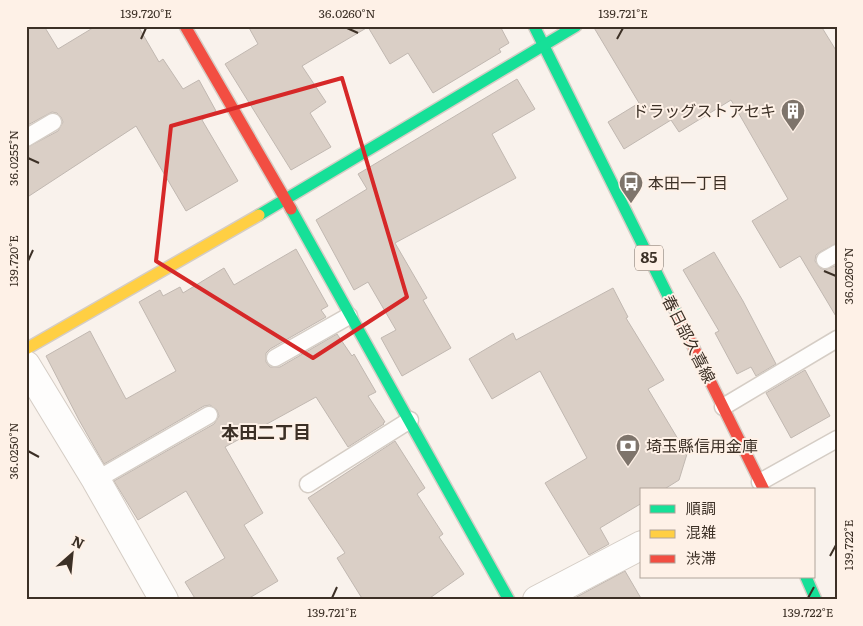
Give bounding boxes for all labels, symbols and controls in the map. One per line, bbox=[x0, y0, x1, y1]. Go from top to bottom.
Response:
text: 139.720°E bbox=[120, 4, 172, 22]
text: 36.0260°N bbox=[318, 4, 376, 22]
text: 139.721°E bbox=[598, 4, 648, 22]
place label: ドラッグストアセキ bbox=[632, 98, 776, 122]
building icon: ドラッグストアセキ bbox=[780, 98, 806, 132]
text: 36.0255°N bbox=[4, 130, 22, 186]
bus stop icon: 本田一丁目 bbox=[618, 170, 644, 204]
place label: 本田一丁目 bbox=[648, 170, 728, 194]
text: 139.720°E bbox=[4, 235, 22, 287]
road number: 85 bbox=[635, 246, 663, 270]
text: 36.0260°N bbox=[839, 247, 857, 305]
street label: 春日部久喜線 bbox=[657, 290, 722, 387]
district label: 本田二丁目 bbox=[221, 418, 311, 445]
text: 36.0250°N bbox=[4, 423, 22, 479]
bank icon: 埼玉縣信用金庫 bbox=[615, 433, 641, 467]
place label: 埼玉縣信用金庫 bbox=[646, 433, 758, 457]
legend bbox=[640, 488, 816, 578]
text: 順調 bbox=[686, 496, 716, 519]
text: 139.722°E bbox=[839, 519, 857, 570]
text: 混雑 bbox=[686, 520, 716, 543]
north arrow bbox=[48, 528, 98, 578]
text: N bbox=[69, 530, 88, 553]
text: 渋滞 bbox=[686, 546, 716, 569]
text: 139.721°E bbox=[307, 603, 357, 621]
text: 139.722°E bbox=[783, 603, 834, 621]

